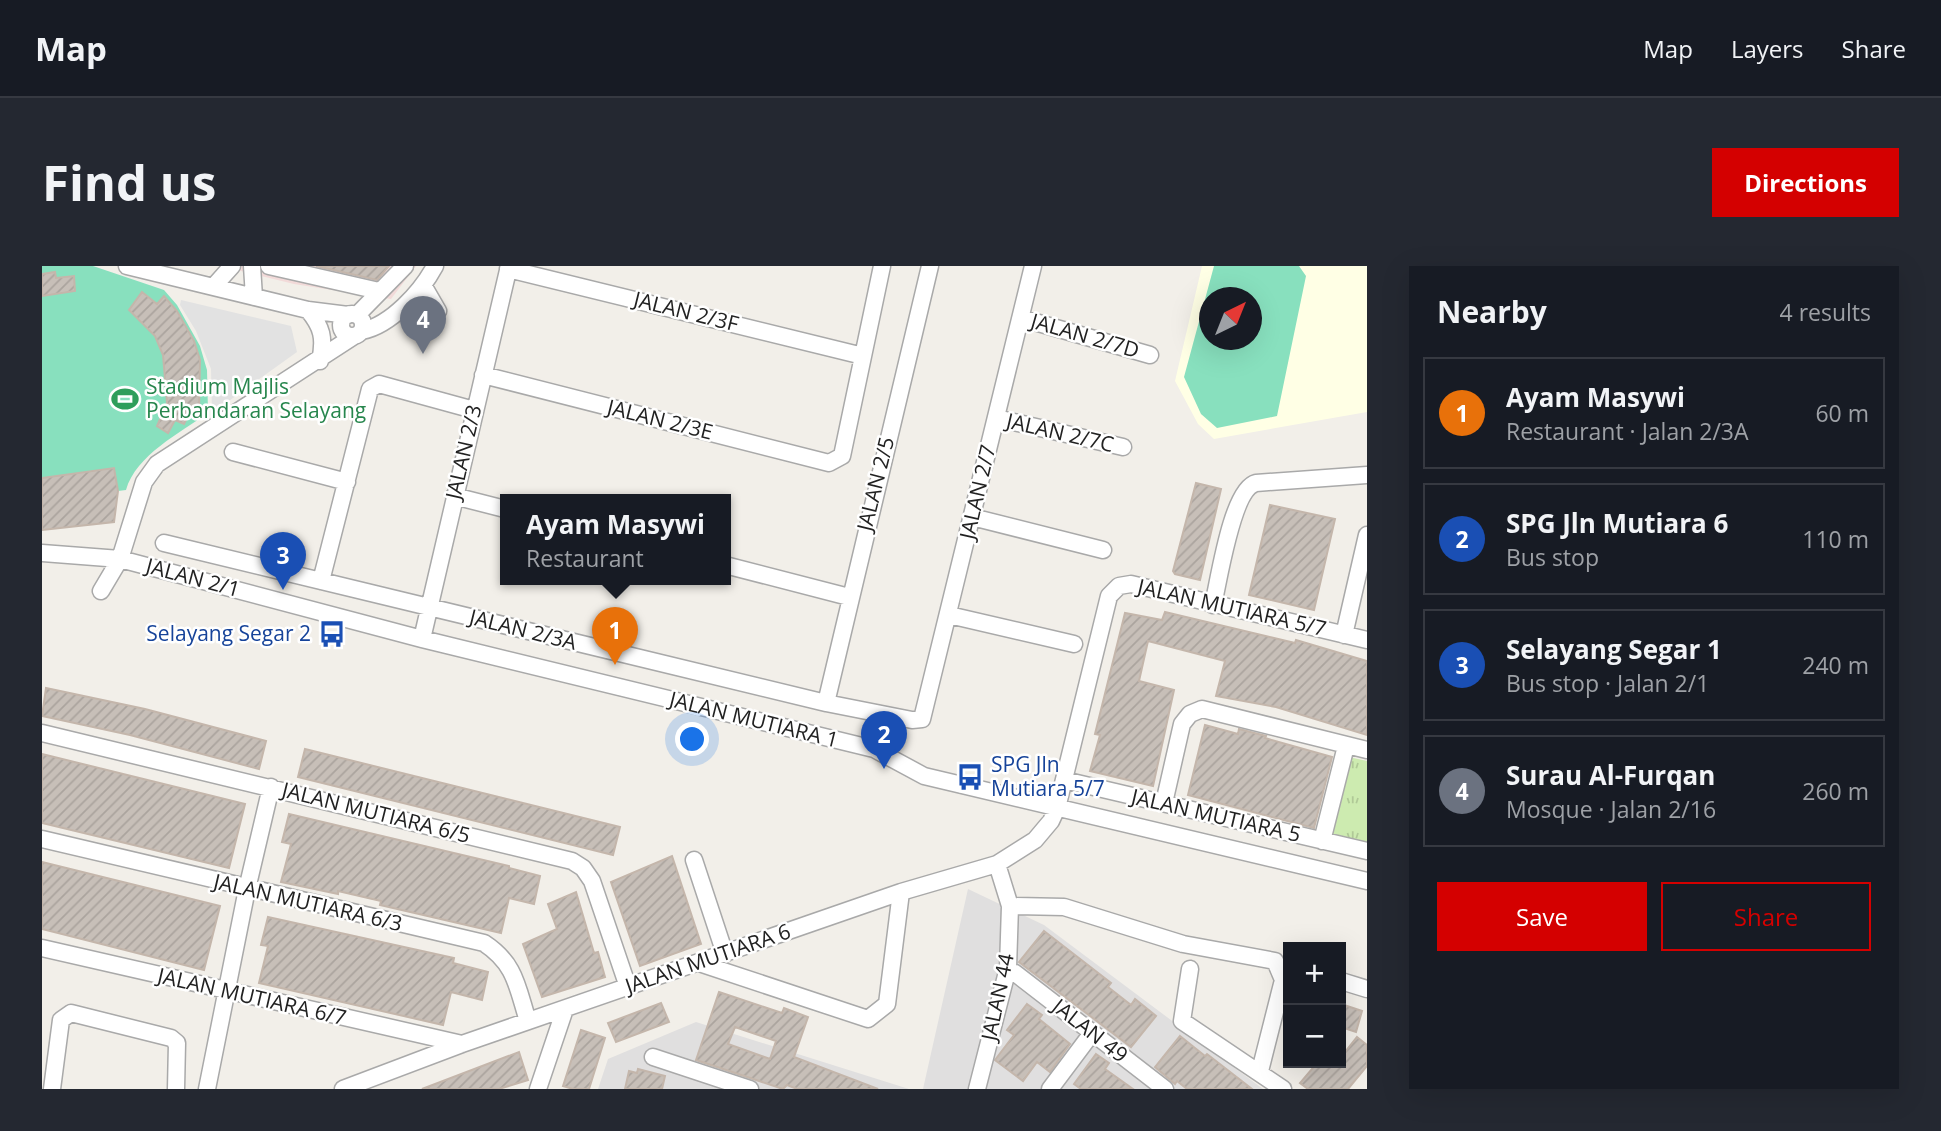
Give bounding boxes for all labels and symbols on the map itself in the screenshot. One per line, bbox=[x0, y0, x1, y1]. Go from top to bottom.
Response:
street label: JALAN 2/3F bbox=[629, 284, 742, 338]
north arrow bbox=[1199, 287, 1262, 350]
pin: 4 bbox=[400, 296, 446, 354]
street label: JALAN 2/7D bbox=[1026, 306, 1143, 364]
place label: Stadium Majlis Perbandaran Selayang bbox=[146, 372, 366, 424]
sports icon: Stadium Majlis Perbandaran Selayang bbox=[110, 384, 140, 414]
street label: JALAN 2/3E bbox=[603, 392, 716, 446]
street label: JALAN 2/3 bbox=[438, 402, 487, 504]
street label: JALAN 2/7C bbox=[1002, 406, 1117, 458]
street label: JALAN 2/5 bbox=[849, 434, 900, 536]
street label: JALAN 2/7 bbox=[952, 442, 1001, 544]
pin: 3 bbox=[260, 532, 306, 590]
street label: JALAN 2/1 bbox=[141, 551, 243, 603]
street label: JALAN MUTIARA 5/7 bbox=[1133, 571, 1329, 642]
street label: JALAN 2/3A bbox=[465, 602, 580, 656]
pin: 1 bbox=[592, 607, 638, 665]
place label: Selayang Segar 2 bbox=[146, 619, 311, 647]
bus stop icon: Selayang Segar 2 bbox=[317, 619, 347, 649]
street label: JALAN MUTIARA 1 bbox=[665, 684, 842, 754]
pin: 2 bbox=[861, 711, 907, 769]
your location bbox=[675, 722, 709, 756]
place label: SPG Jln Mutiara 5/7 bbox=[991, 750, 1105, 802]
bus stop icon: SPG Jln Mutiara 5/7 bbox=[955, 762, 985, 792]
street label: JALAN MUTIARA 6/5 bbox=[277, 775, 473, 849]
street label: JALAN MUTIARA 5 bbox=[1127, 781, 1304, 848]
street label: JALAN MUTIARA 6/3 bbox=[209, 866, 405, 937]
street label: JALAN MUTIARA 6 bbox=[619, 917, 794, 1000]
street label: JALAN 44 bbox=[974, 951, 1020, 1045]
street label: JALAN MUTIARA 6/7 bbox=[153, 960, 349, 1031]
street label: JALAN 49 bbox=[1046, 991, 1134, 1068]

